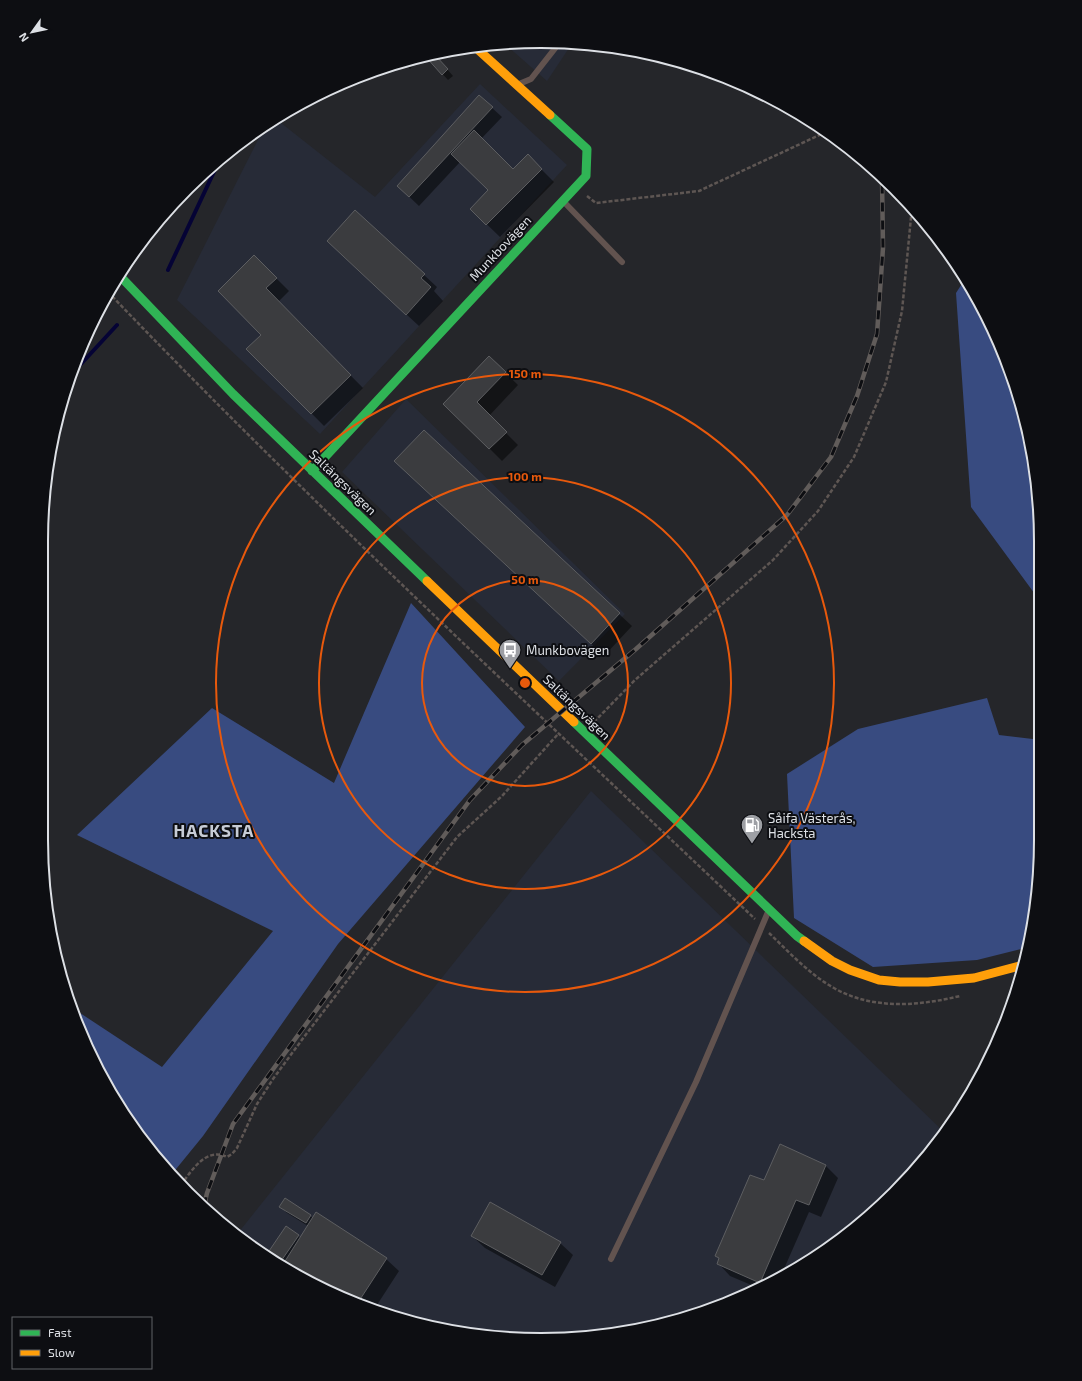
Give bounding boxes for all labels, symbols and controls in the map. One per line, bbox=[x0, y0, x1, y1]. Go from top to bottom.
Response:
north arrow bbox=[12, 12, 52, 52]
text: N bbox=[16, 31, 31, 45]
street label: Munkbovägen bbox=[466, 212, 534, 284]
text: 150 m bbox=[509, 366, 541, 380]
street label: Saltängsvägen bbox=[306, 446, 380, 518]
text: 100 m bbox=[508, 469, 542, 483]
text: 50 m bbox=[511, 572, 539, 586]
bus stop icon: Munkbovägen bbox=[497, 637, 523, 670]
place label: Munkbovägen bbox=[526, 642, 609, 658]
street label: Saltängsvägen bbox=[540, 671, 614, 743]
centre of rings bbox=[518, 676, 532, 690]
place label: Såifa Västerås, Hacksta bbox=[768, 810, 856, 841]
fuel station icon: Såifa Västerås, Hacksta bbox=[739, 812, 765, 845]
district label: HACKSTA bbox=[174, 820, 254, 840]
legend bbox=[12, 1317, 152, 1369]
text: Fast bbox=[48, 1325, 72, 1339]
text: Slow bbox=[48, 1345, 75, 1359]

